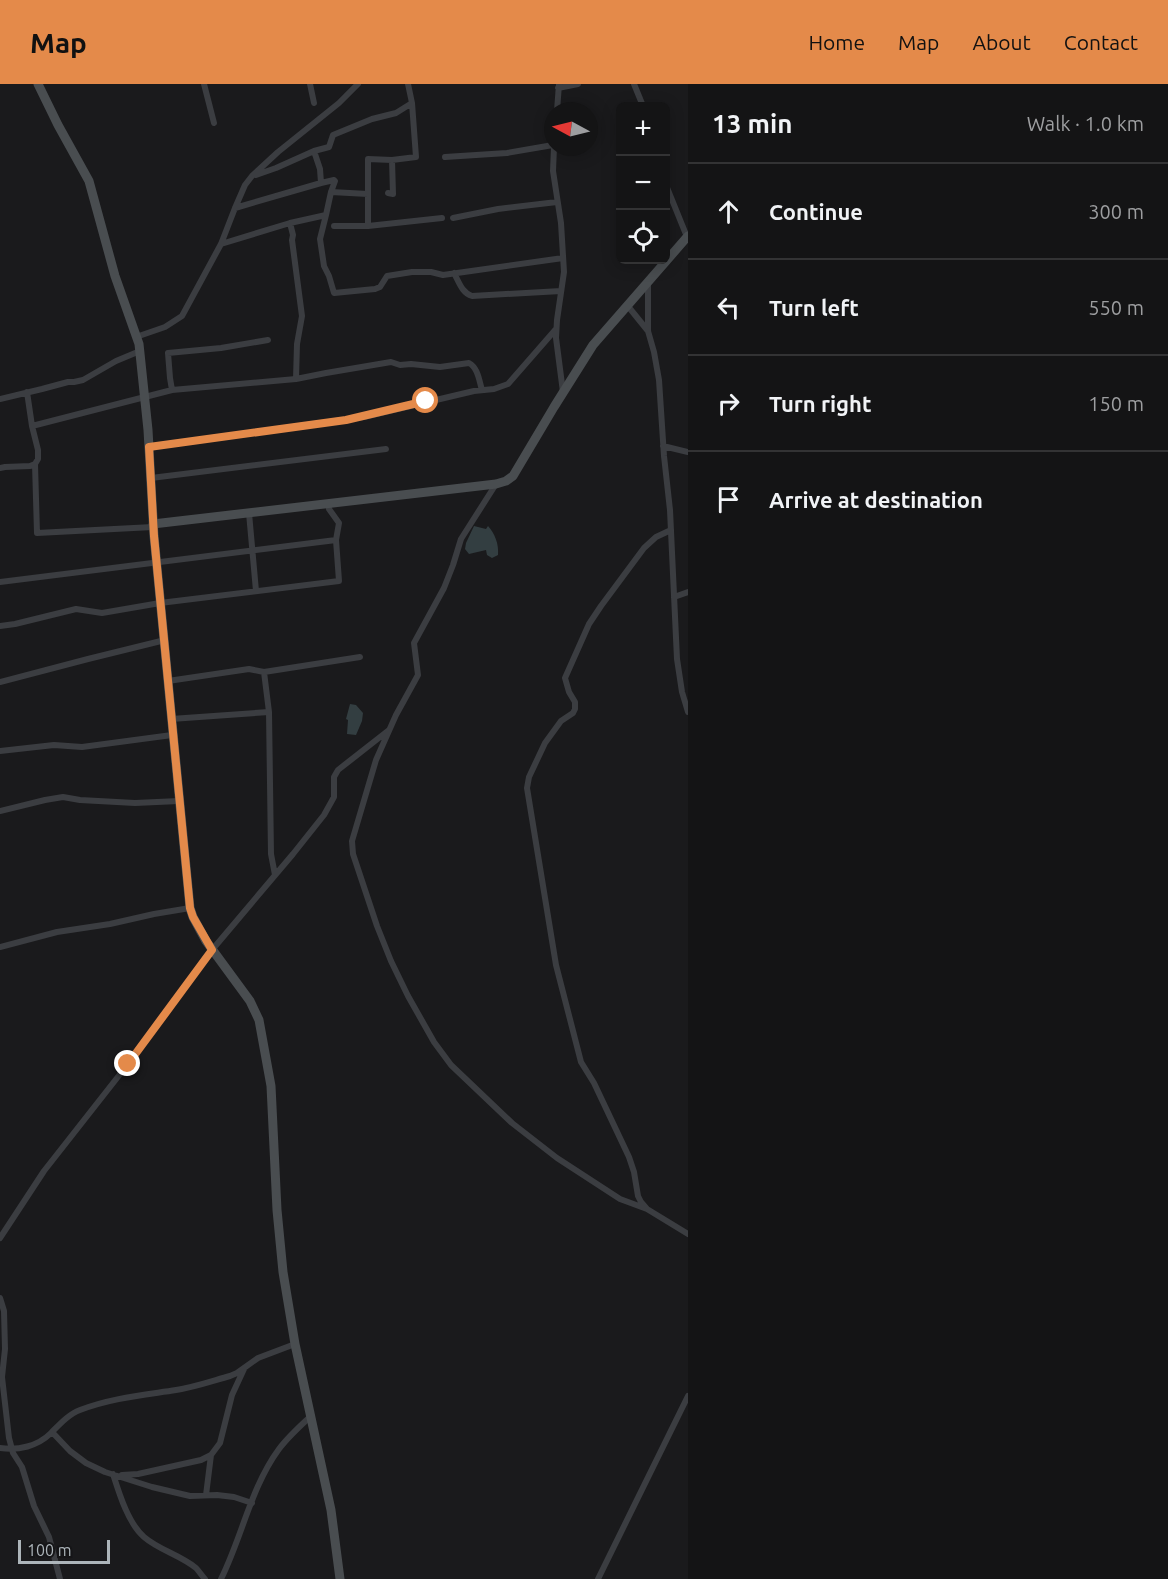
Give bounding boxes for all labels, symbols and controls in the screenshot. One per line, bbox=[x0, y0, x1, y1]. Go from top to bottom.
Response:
text: Map bbox=[30, 27, 87, 58]
text: Home bbox=[808, 30, 865, 54]
text: Map bbox=[898, 30, 939, 54]
text: About bbox=[972, 30, 1031, 54]
text: Contact bbox=[1064, 30, 1138, 54]
north arrow bbox=[544, 102, 598, 156]
map controls bbox=[616, 102, 670, 264]
button: + bbox=[616, 102, 670, 156]
text: 13 min bbox=[712, 109, 792, 138]
text: Walk · 1.0 km bbox=[1027, 112, 1144, 135]
button: − bbox=[616, 156, 670, 210]
icon: ahead bbox=[712, 195, 745, 228]
text: Continue bbox=[769, 199, 863, 224]
text: 300 m bbox=[1088, 200, 1144, 223]
button: locate bbox=[616, 210, 670, 264]
icon: left bbox=[712, 291, 745, 324]
text: Turn left bbox=[769, 295, 859, 320]
text: 550 m bbox=[1088, 296, 1144, 319]
route start bbox=[412, 387, 438, 413]
icon: right bbox=[712, 387, 745, 420]
text: Turn right bbox=[769, 391, 871, 416]
text: 150 m bbox=[1088, 392, 1144, 415]
icon: arrive bbox=[712, 483, 745, 516]
text: Arrive at destination bbox=[769, 487, 983, 512]
route end bbox=[114, 1050, 140, 1076]
scale bar bbox=[18, 1537, 110, 1564]
text: 100 m bbox=[27, 1541, 72, 1559]

